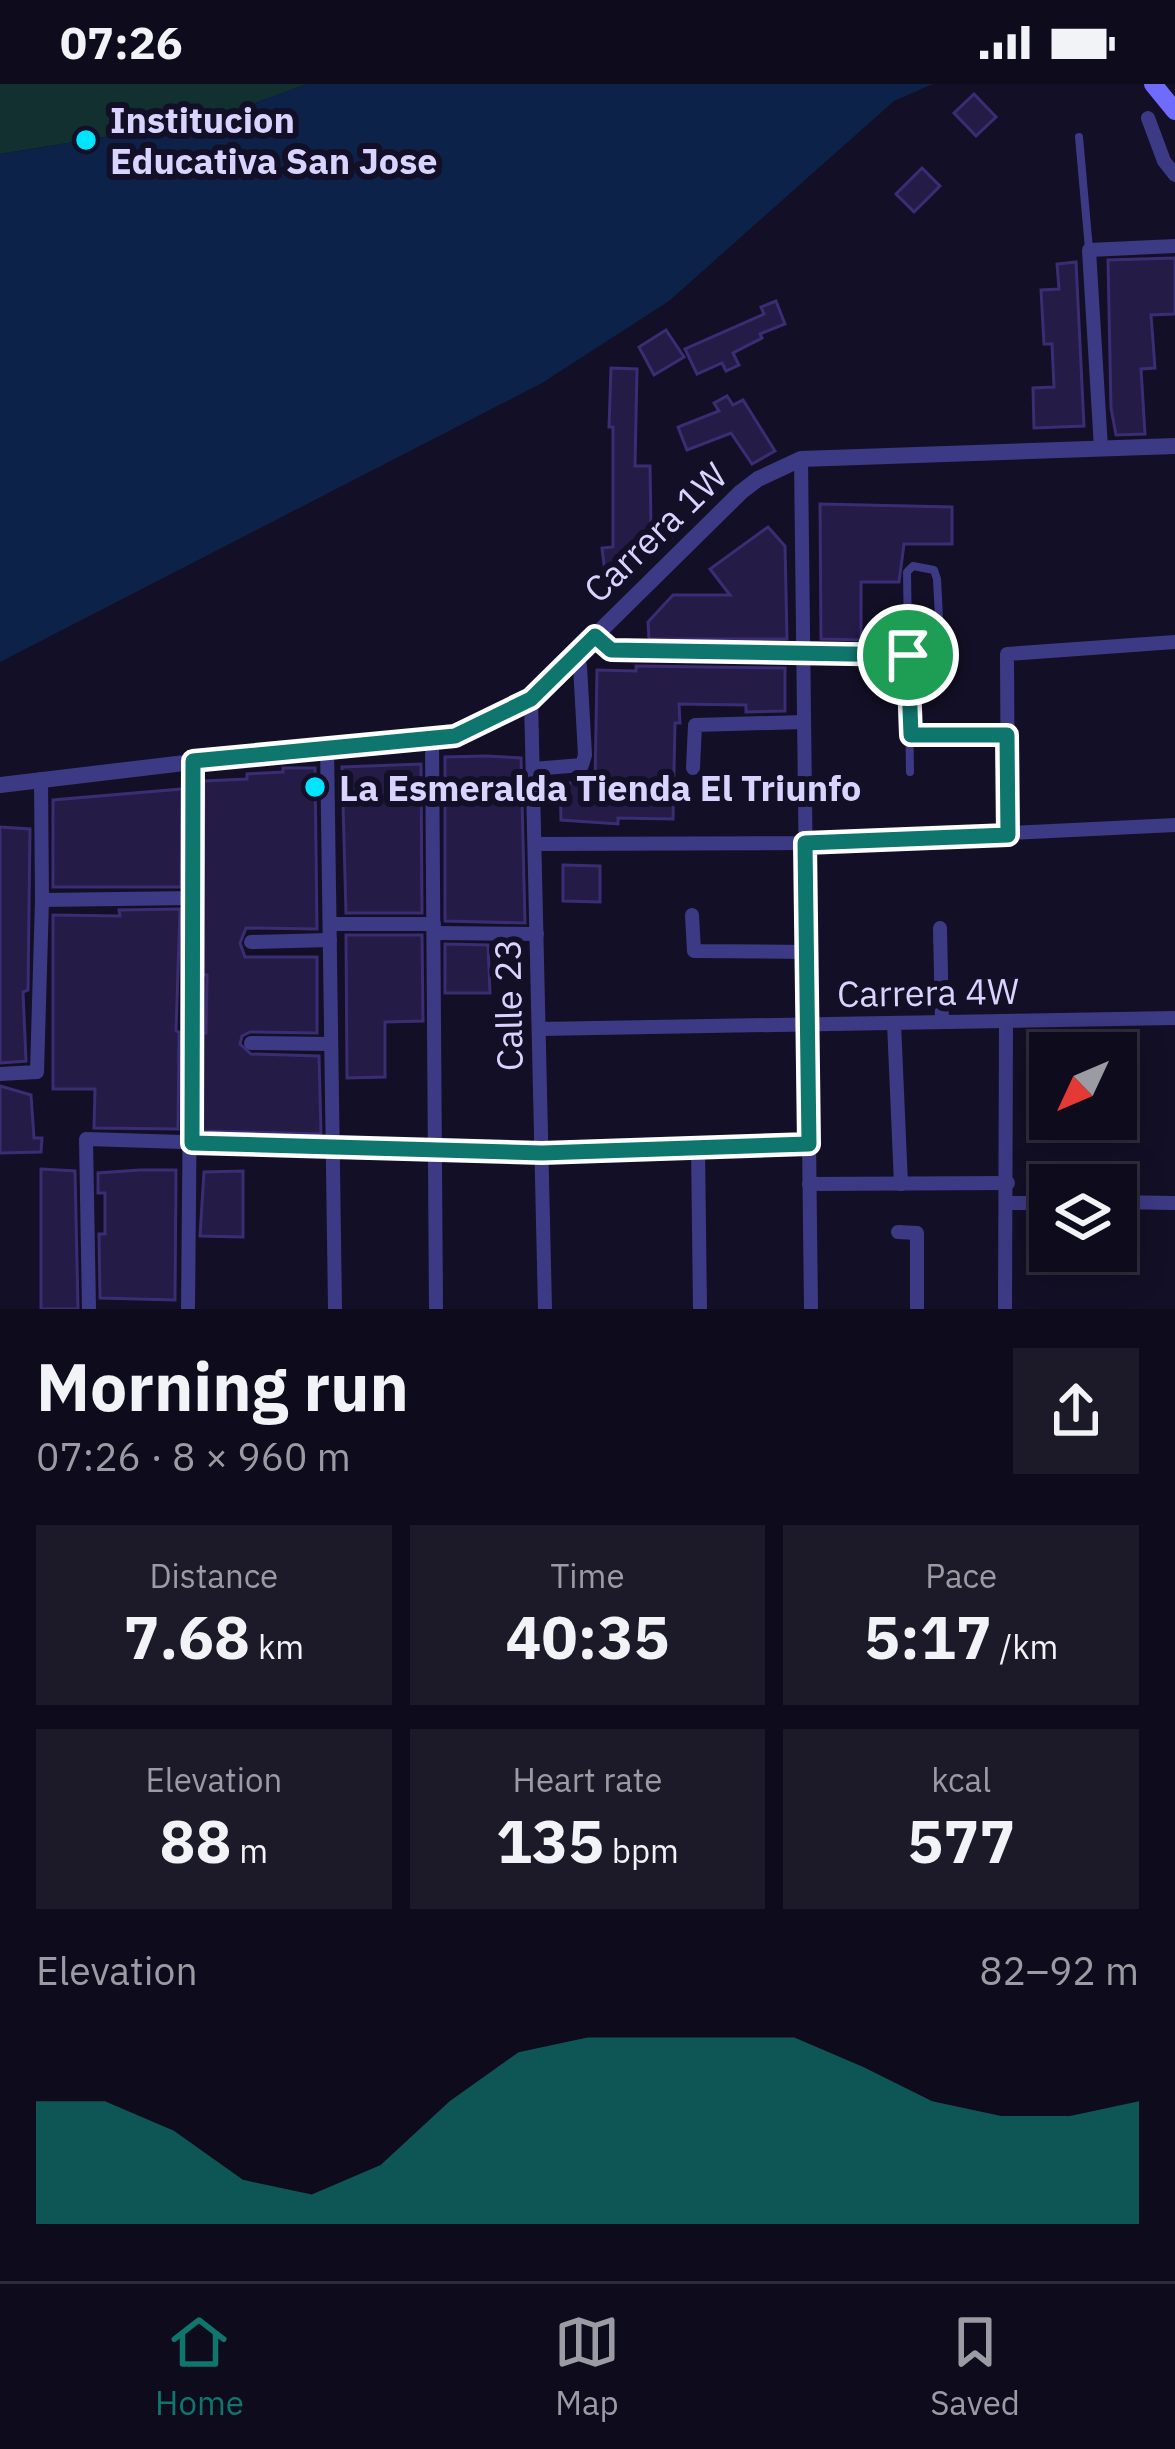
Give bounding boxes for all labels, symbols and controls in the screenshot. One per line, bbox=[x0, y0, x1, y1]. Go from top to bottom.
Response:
text: 07:26 bbox=[60, 13, 183, 71]
place label: Institucion Educativa San Jose bbox=[110, 96, 438, 184]
marker: Institucion Educativa San Jose bbox=[73, 127, 99, 153]
street label: Carrera 1W bbox=[573, 452, 737, 612]
pin bbox=[857, 604, 959, 706]
icon: arrive bbox=[875, 622, 941, 688]
place label: La Esmeralda Tienda El Triunfo bbox=[339, 764, 861, 811]
marker: La Esmeralda Tienda El Triunfo bbox=[302, 774, 328, 800]
street label: Calle 23 bbox=[483, 938, 533, 1072]
street label: Carrera 4W bbox=[837, 967, 1019, 1017]
north arrow bbox=[1029, 1032, 1137, 1140]
map controls bbox=[1029, 1032, 1137, 1272]
button: layers bbox=[1029, 1164, 1137, 1272]
text: Morning run bbox=[36, 1343, 409, 1429]
button: share bbox=[1013, 1348, 1139, 1474]
text: 07:26 · 8 × 960 m bbox=[36, 1431, 351, 1482]
text: Distance bbox=[149, 1554, 278, 1597]
text: Time bbox=[550, 1554, 625, 1597]
text: Pace bbox=[925, 1554, 997, 1597]
text: 7.68 bbox=[124, 1597, 250, 1676]
text: 40:35 bbox=[506, 1597, 669, 1676]
text: 5:17 bbox=[864, 1597, 992, 1676]
text: km bbox=[250, 1625, 304, 1668]
text: /km bbox=[992, 1625, 1058, 1668]
text: Elevation bbox=[145, 1758, 282, 1801]
text: Heart rate bbox=[513, 1758, 662, 1801]
text: kcal bbox=[931, 1758, 991, 1801]
text: 88 bbox=[160, 1801, 232, 1880]
text: 135 bbox=[496, 1801, 604, 1880]
text: 577 bbox=[907, 1801, 1015, 1880]
text: m bbox=[232, 1829, 268, 1872]
text: bpm bbox=[604, 1829, 679, 1872]
text: Elevation bbox=[36, 1945, 198, 1996]
text: 82–92 m bbox=[979, 1945, 1139, 1996]
tab: Home bbox=[155, 2309, 244, 2424]
tab: Map bbox=[554, 2309, 620, 2424]
tab: Saved bbox=[930, 2309, 1020, 2424]

